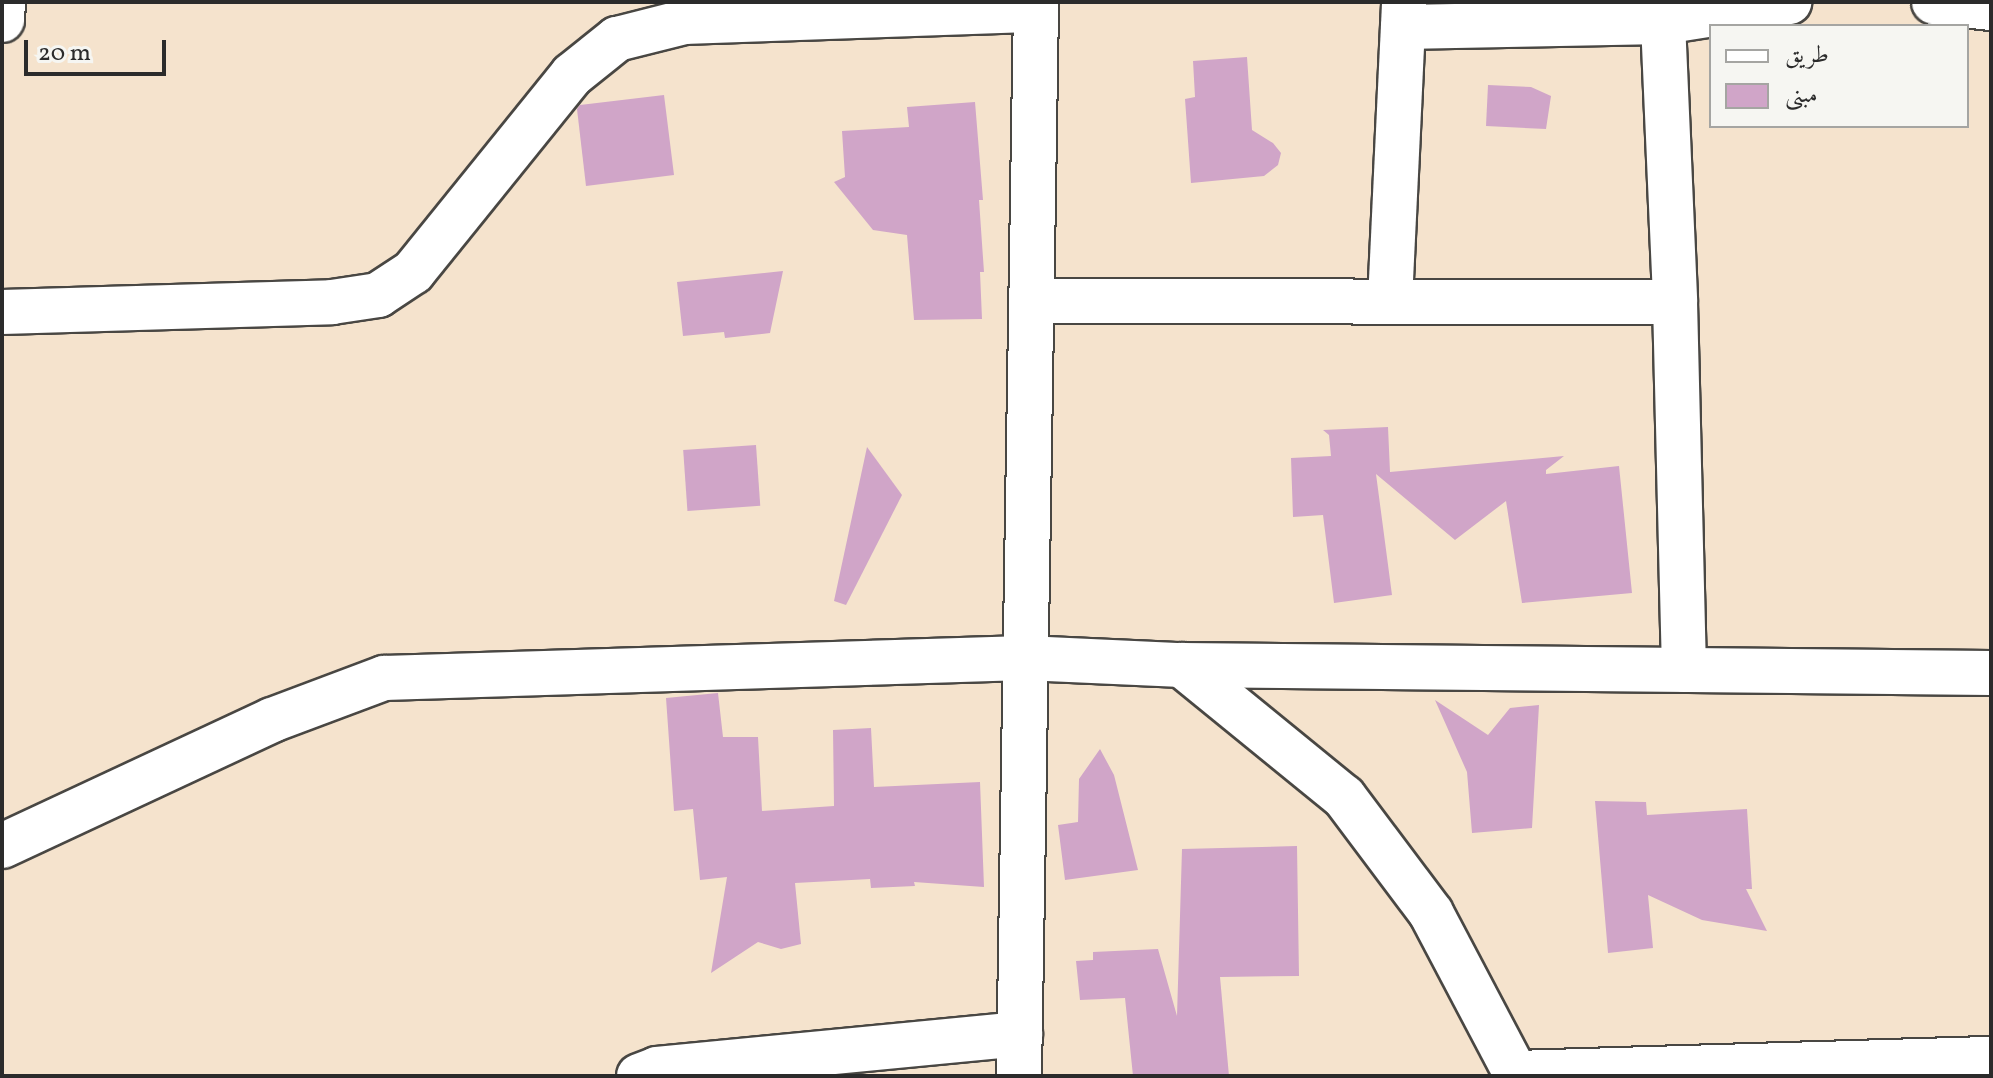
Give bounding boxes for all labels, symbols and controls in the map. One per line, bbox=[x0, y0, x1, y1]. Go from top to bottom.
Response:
scale bar bbox=[28, 24, 170, 74]
legend bbox=[1709, 24, 1969, 128]
text: 20 m bbox=[38, 37, 91, 71]
text: طريق bbox=[1785, 39, 1829, 73]
text: مبنى bbox=[1785, 79, 1818, 113]

